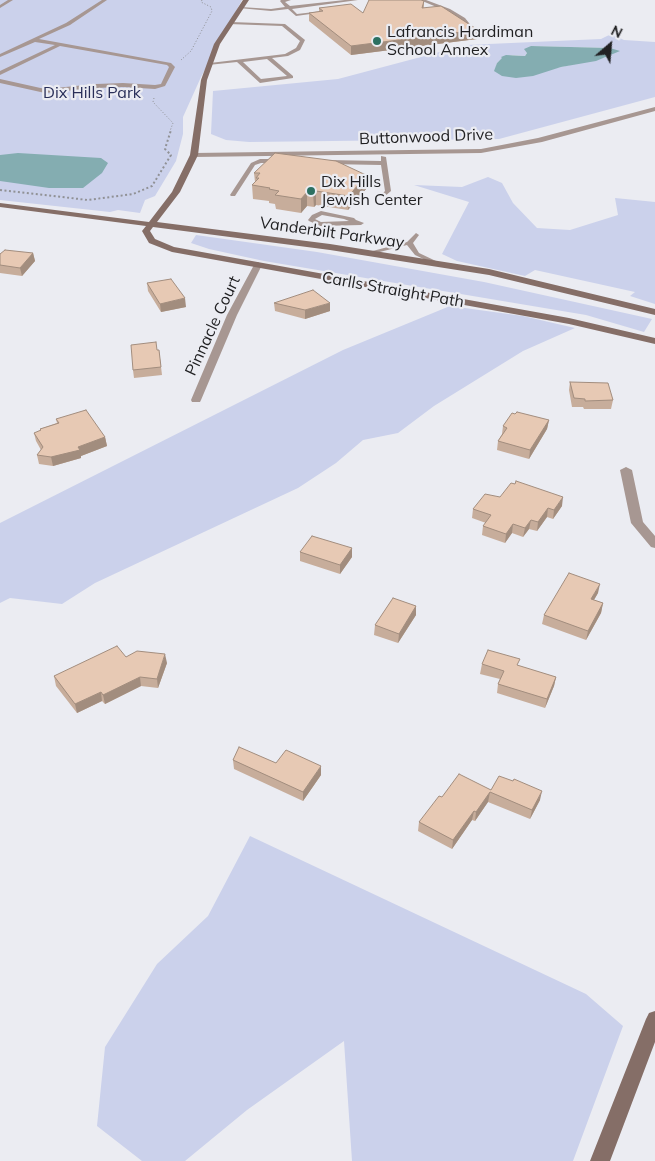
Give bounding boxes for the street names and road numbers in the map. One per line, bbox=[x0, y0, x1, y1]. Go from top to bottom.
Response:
street label: Buttonwood Drive bbox=[359, 125, 493, 149]
street label: Vanderbilt Parkway bbox=[259, 213, 405, 253]
street label: Carlls Straight Path bbox=[320, 268, 466, 312]
street label: Pinnacle Court bbox=[182, 273, 244, 379]

